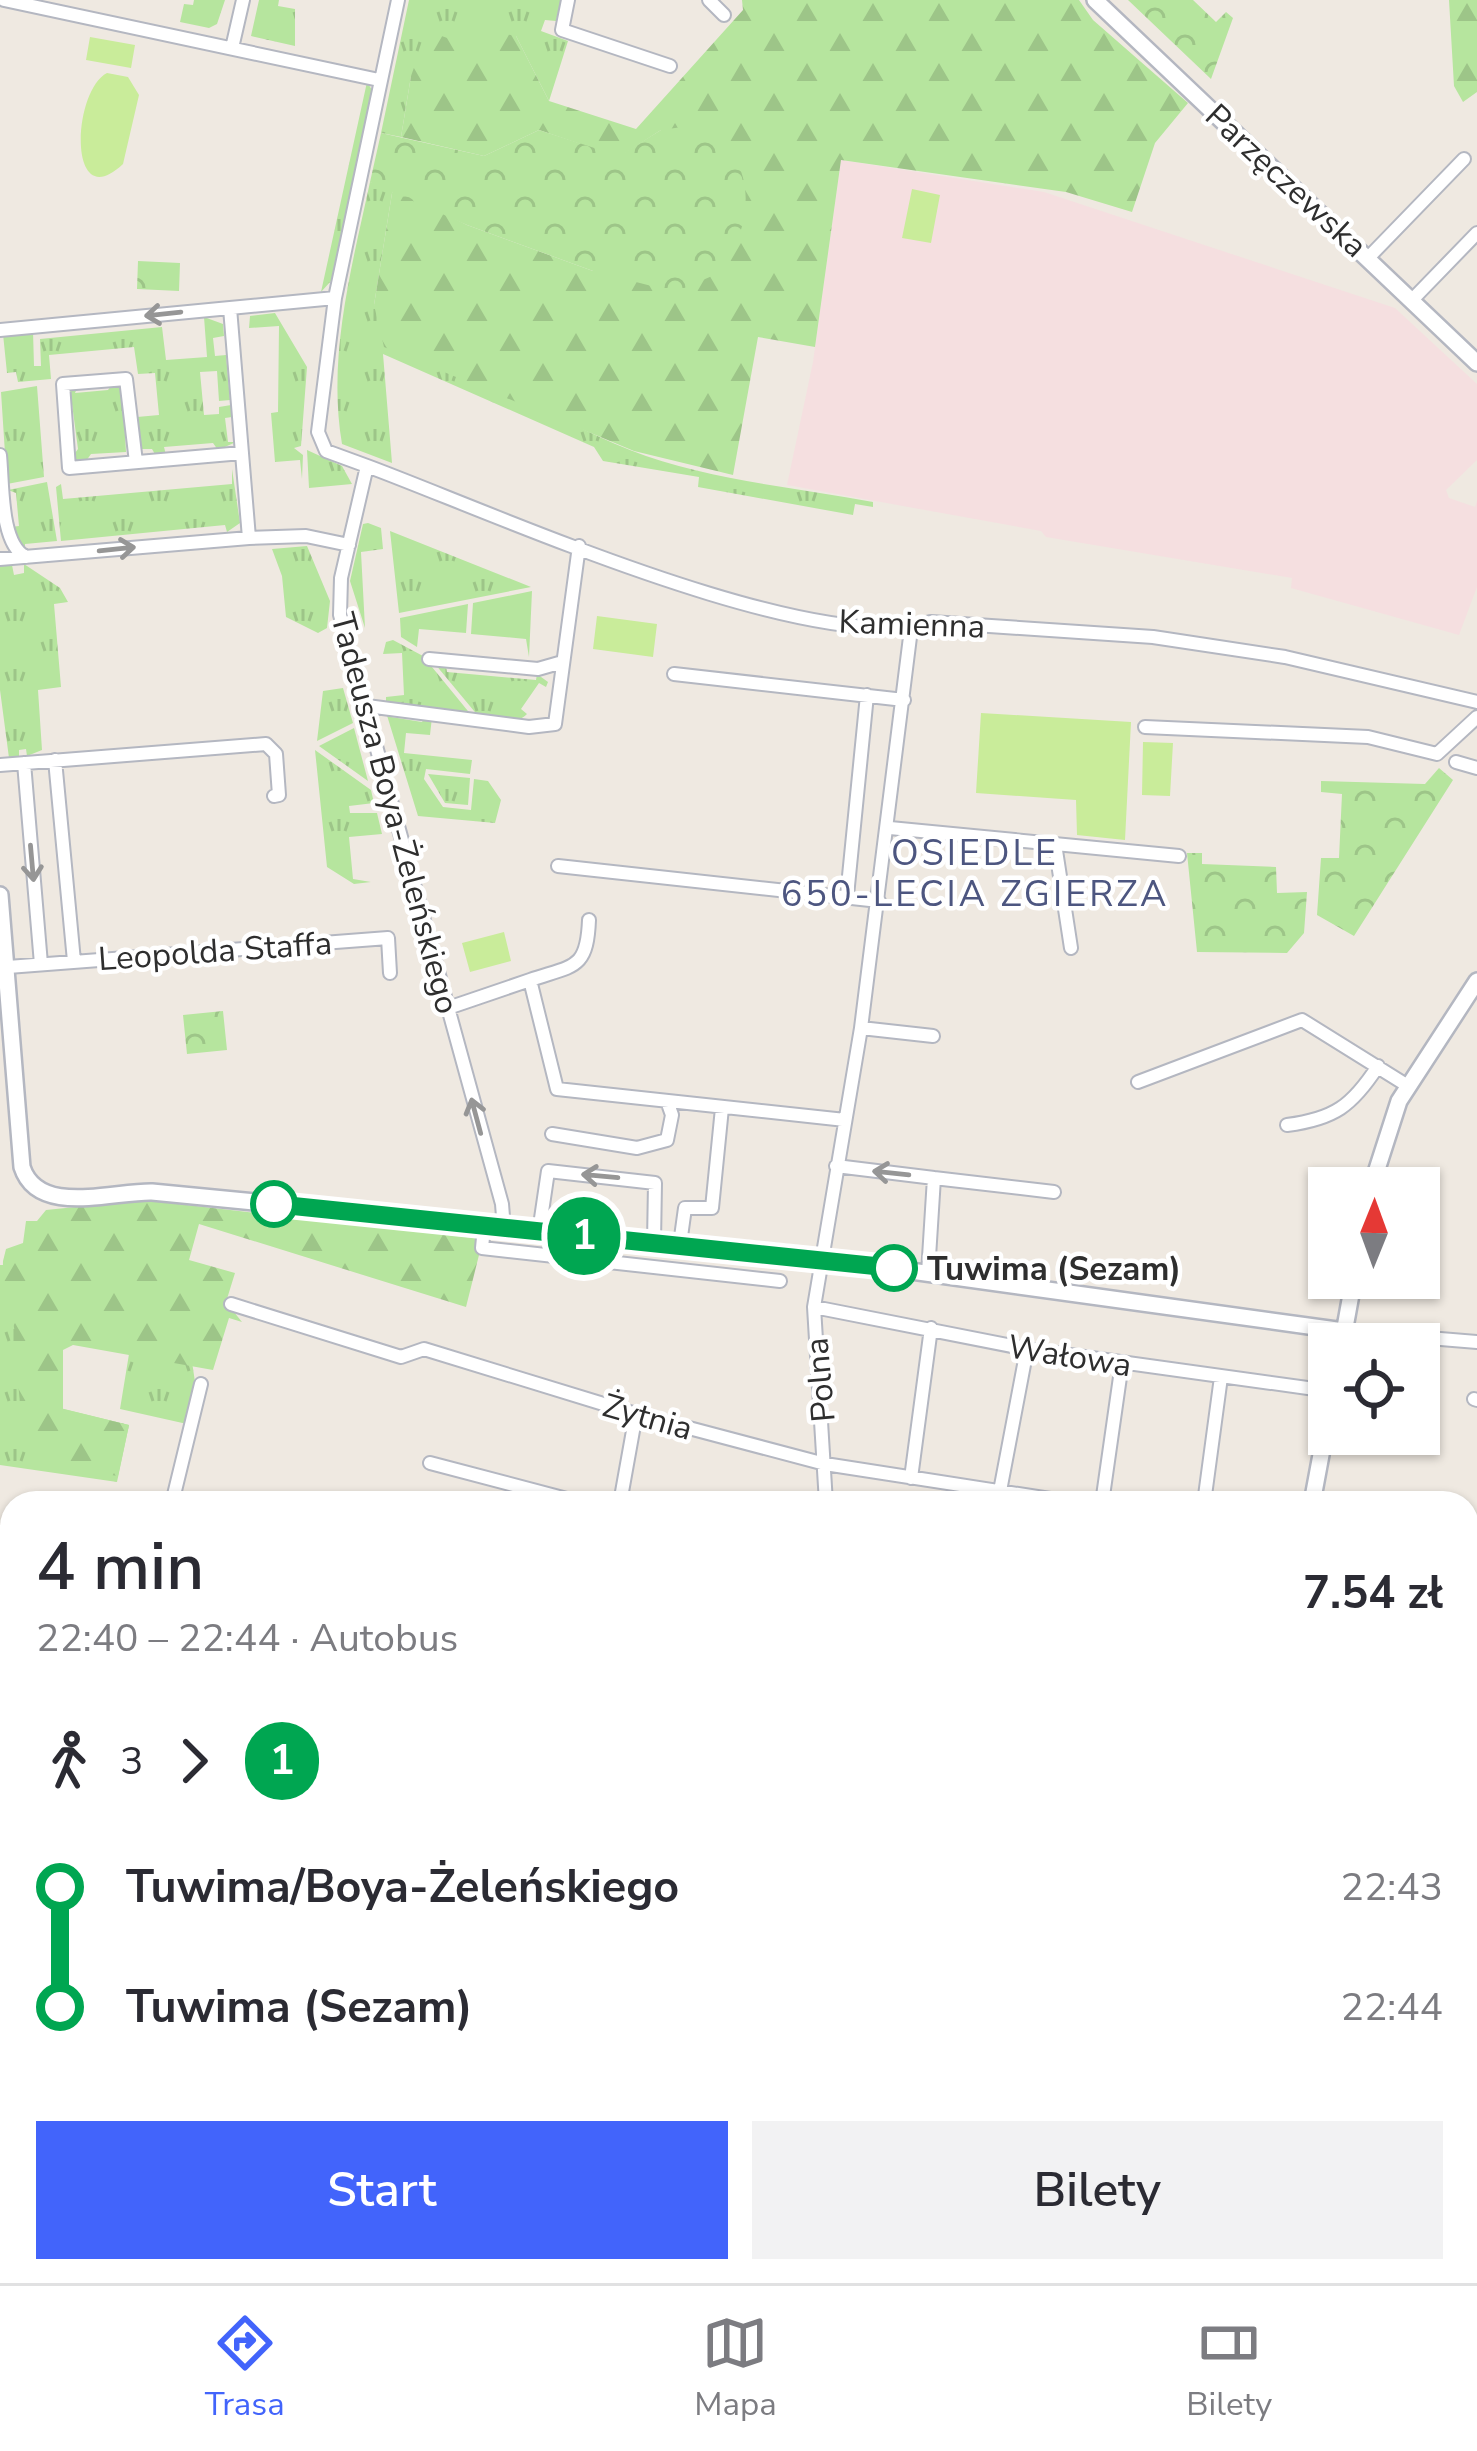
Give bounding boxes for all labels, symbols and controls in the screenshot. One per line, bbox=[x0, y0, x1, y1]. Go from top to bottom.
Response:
street label: Parzęczewska bbox=[1195, 94, 1377, 268]
one-way arrow bbox=[144, 303, 183, 326]
one-way arrow bbox=[97, 537, 136, 560]
street label: Kamienna bbox=[838, 599, 986, 650]
street label: Tadeusza Boya-Żeleńskiego bbox=[319, 608, 470, 1019]
district label: OSIEDLE 650-LECIA ZGIERZA bbox=[781, 829, 1169, 919]
one-way arrow bbox=[21, 843, 44, 882]
street label: Leopolda Staffa bbox=[97, 921, 333, 982]
one-way arrow bbox=[464, 1097, 486, 1135]
one-way arrow bbox=[872, 1161, 911, 1184]
one-way arrow bbox=[581, 1164, 620, 1187]
north arrow bbox=[1308, 1167, 1440, 1299]
map controls bbox=[1308, 1167, 1440, 1455]
unlabelled marker bbox=[252, 1182, 296, 1226]
line badge: 1 bbox=[545, 1197, 623, 1275]
text: 1 bbox=[571, 1207, 597, 1264]
marker: Tuwima (Sezam) bbox=[872, 1246, 916, 1290]
place label: Tuwima (Sezam) bbox=[927, 1247, 1181, 1292]
button: locate bbox=[1308, 1323, 1440, 1455]
street label: Wałowa bbox=[1005, 1325, 1135, 1388]
street label: Polna bbox=[794, 1336, 847, 1424]
street label: Żytnia bbox=[598, 1383, 698, 1452]
text: 4 min bbox=[36, 1522, 204, 1612]
text: 7.54 zł bbox=[1303, 1563, 1443, 1624]
text: 22:40 – 22:44 · Autobus bbox=[36, 1612, 458, 1665]
icon: walk bbox=[36, 1728, 102, 1794]
icon: forward bbox=[161, 1728, 227, 1794]
text: 1 bbox=[269, 1732, 295, 1789]
text: 3 bbox=[120, 1735, 143, 1788]
text: Tuwima/Boya-Żeleńskiego bbox=[126, 1857, 679, 1918]
text: 22:43 bbox=[1341, 1861, 1443, 1914]
text: Tuwima (Sezam) bbox=[126, 1977, 473, 2038]
text: 22:44 bbox=[1341, 1981, 1443, 2034]
button: Start bbox=[36, 2121, 728, 2259]
button: Bilety bbox=[752, 2121, 1443, 2259]
tab: Trasa bbox=[205, 2310, 285, 2427]
tab: Mapa bbox=[694, 2310, 777, 2427]
tab: Bilety bbox=[1186, 2310, 1272, 2427]

